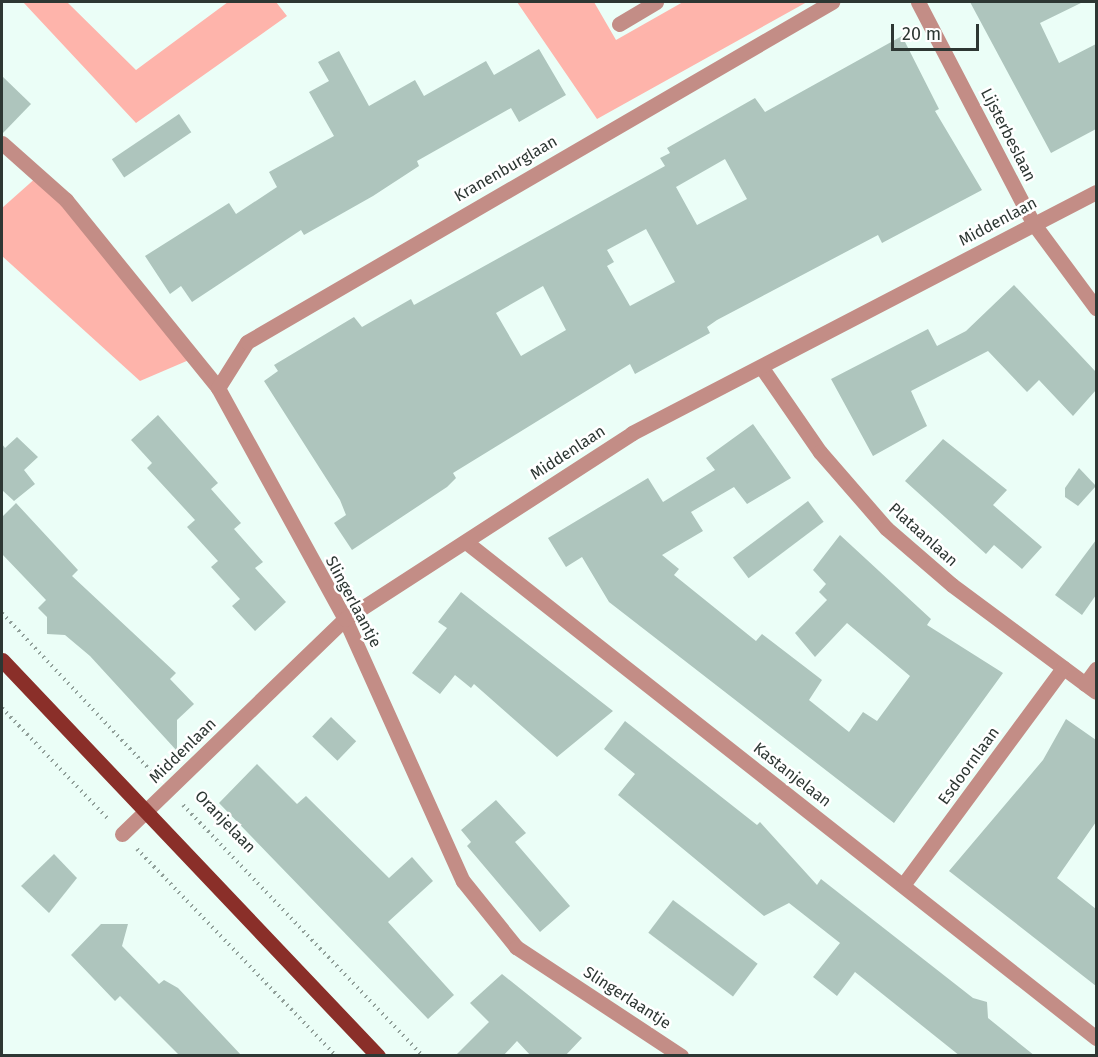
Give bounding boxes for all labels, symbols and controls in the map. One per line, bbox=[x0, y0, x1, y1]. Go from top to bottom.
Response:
scale bar bbox=[894, 12, 982, 50]
text: 20 m bbox=[902, 23, 941, 45]
street label: Lijsterbeslaan bbox=[976, 85, 1040, 185]
street label: Kranenburglaan bbox=[451, 132, 561, 206]
street label: Middenlaan bbox=[956, 193, 1040, 251]
street label: Middenlaan bbox=[527, 422, 609, 484]
street label: Plataanlaan bbox=[885, 499, 961, 571]
street label: Slingerlaantje bbox=[321, 553, 385, 651]
street label: Middenlaan bbox=[146, 714, 220, 788]
street label: Esdoornlaan bbox=[934, 724, 1004, 808]
street label: Kastanjelaan bbox=[749, 739, 835, 811]
street label: Oranjelaan bbox=[191, 787, 259, 857]
street label: Slingerlaantje bbox=[580, 963, 674, 1033]

